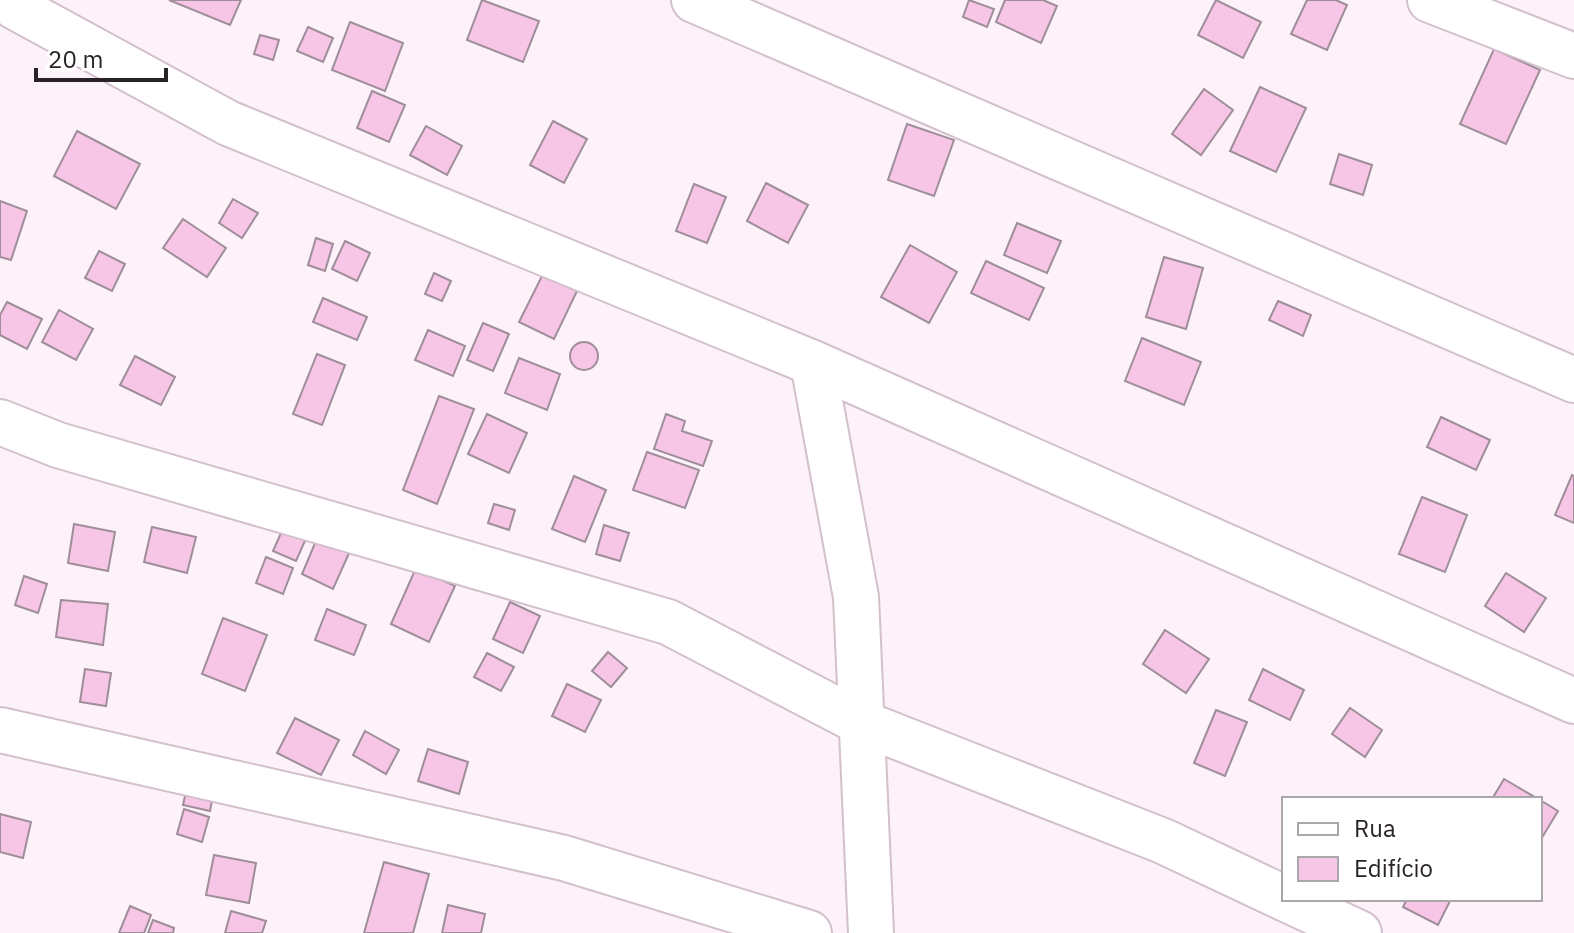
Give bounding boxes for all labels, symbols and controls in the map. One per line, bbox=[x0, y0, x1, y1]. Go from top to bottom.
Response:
scale bar bbox=[36, 32, 166, 82]
text: 20 m bbox=[48, 43, 103, 75]
legend bbox=[1282, 797, 1542, 901]
text: Rua bbox=[1354, 812, 1396, 844]
text: Edifício bbox=[1354, 852, 1433, 884]

